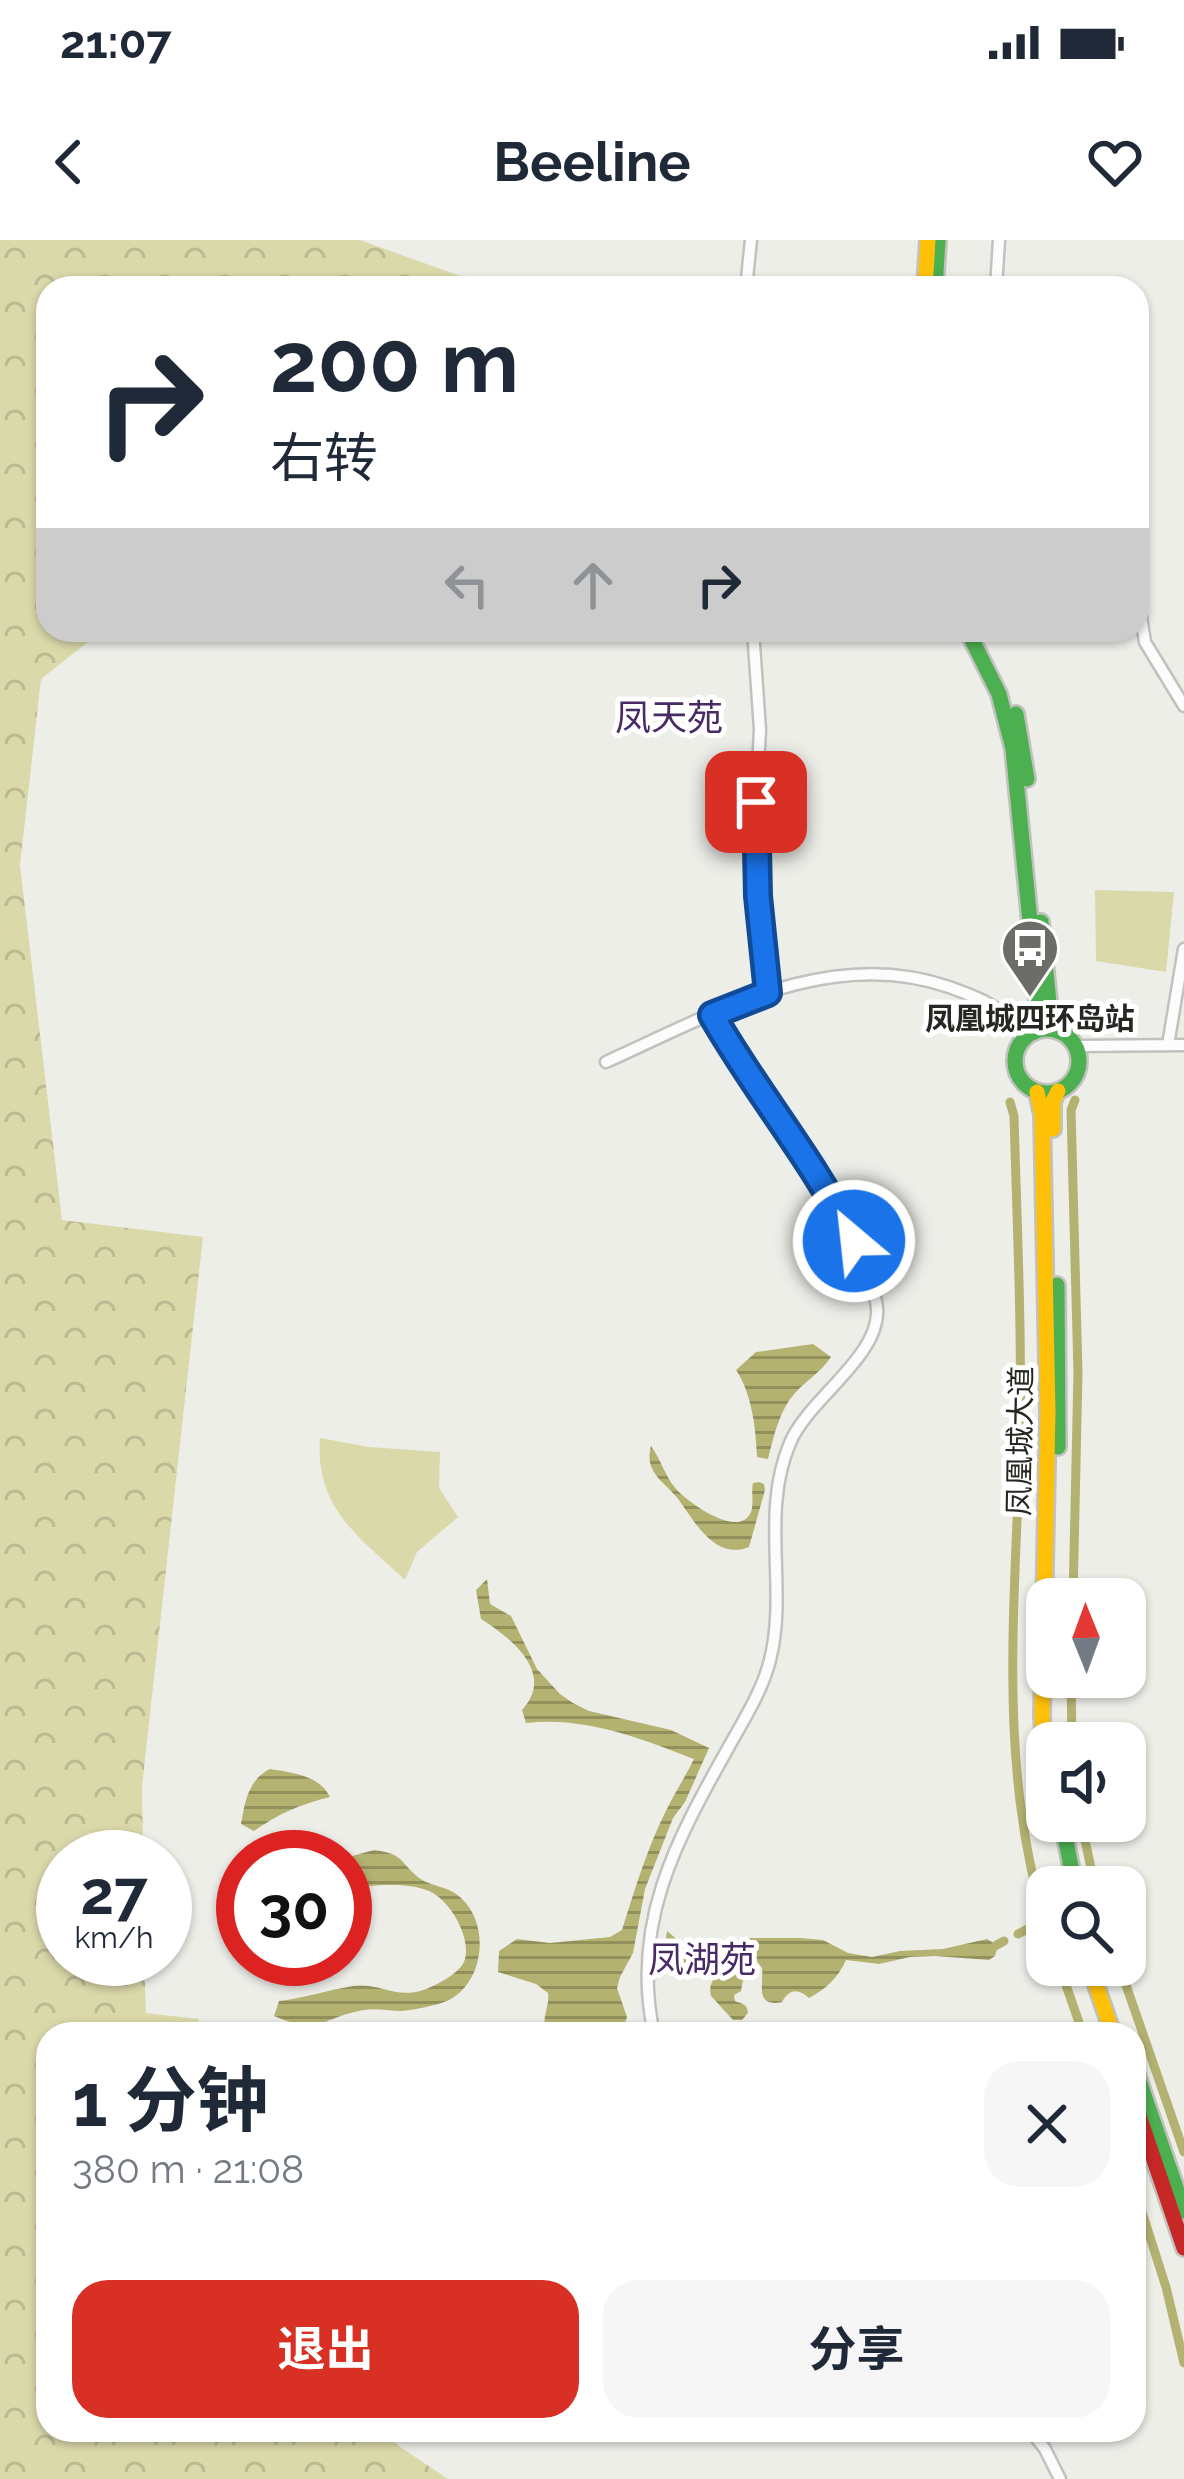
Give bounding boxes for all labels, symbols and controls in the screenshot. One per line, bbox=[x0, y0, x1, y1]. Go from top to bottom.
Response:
text: 21:07 bbox=[60, 16, 172, 69]
icon: back bbox=[36, 129, 102, 195]
icon: heart bbox=[1082, 129, 1148, 195]
text: Beeline bbox=[493, 130, 691, 194]
text: 200 m bbox=[270, 313, 519, 412]
icon: right bbox=[72, 324, 228, 480]
text: 右转 bbox=[270, 426, 378, 490]
icon: left bbox=[434, 552, 500, 618]
icon: ahead bbox=[560, 552, 626, 618]
icon: right bbox=[686, 552, 752, 618]
district label: 凤天苑 bbox=[615, 696, 723, 738]
pin bbox=[705, 751, 807, 853]
icon: arrive bbox=[723, 769, 789, 835]
bus stop icon: 凤凰城四环岛站 bbox=[999, 917, 1061, 999]
place label: 凤凰城四环岛站 bbox=[925, 1001, 1135, 1036]
position arrow bbox=[791, 1178, 917, 1304]
street label: 凤凰城大道 bbox=[1001, 1366, 1039, 1516]
north arrow bbox=[1026, 1578, 1146, 1698]
map controls bbox=[1026, 1578, 1146, 1986]
button: sound bbox=[1026, 1722, 1146, 1842]
speed limit sign: 30 bbox=[216, 1830, 372, 1986]
text: 27 bbox=[80, 1858, 148, 1928]
button: search bbox=[1026, 1866, 1146, 1986]
text: km/h bbox=[74, 1920, 154, 1955]
district label: 凤湖苑 bbox=[648, 1938, 756, 1980]
text: 1 分钟 bbox=[72, 2058, 269, 2143]
button: close bbox=[984, 2061, 1110, 2187]
text: 380 m · 21:08 bbox=[72, 2146, 304, 2192]
button: 退出 bbox=[72, 2280, 579, 2418]
button: 分享 bbox=[603, 2280, 1110, 2418]

